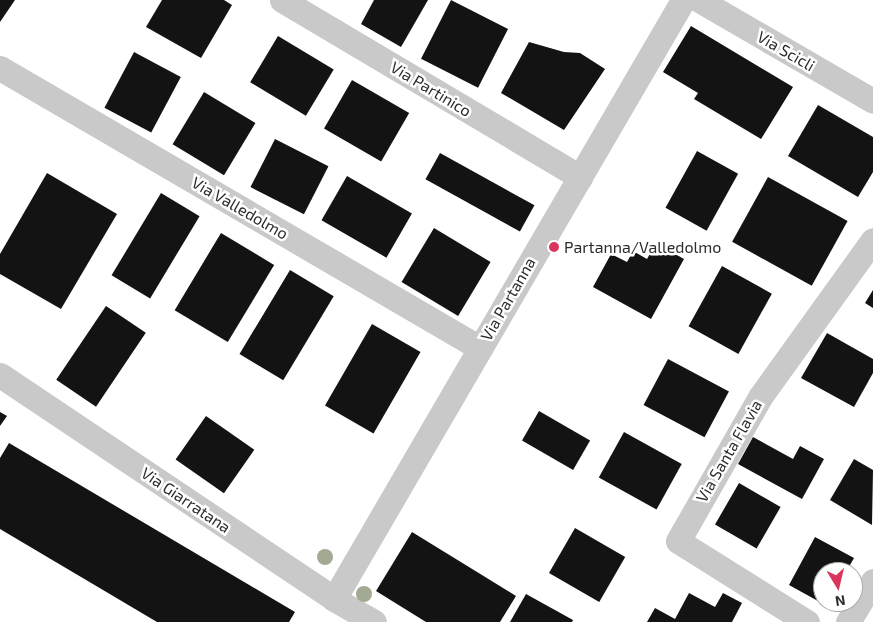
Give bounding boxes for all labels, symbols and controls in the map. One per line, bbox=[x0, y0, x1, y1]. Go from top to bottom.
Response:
street label: Via Scicli bbox=[754, 27, 818, 75]
street label: Via Partinico bbox=[387, 57, 475, 121]
street label: Via Valledolmo bbox=[188, 173, 292, 243]
place label: Partanna/Valledolmo bbox=[564, 237, 721, 257]
marker: Partanna/Valledolmo bbox=[548, 241, 560, 253]
street label: Via Partanna bbox=[476, 254, 540, 344]
street label: Via Santa Flavia bbox=[692, 396, 766, 506]
street label: Via Giarratana bbox=[138, 463, 234, 537]
north arrow bbox=[813, 562, 863, 612]
text: N bbox=[834, 592, 847, 611]

